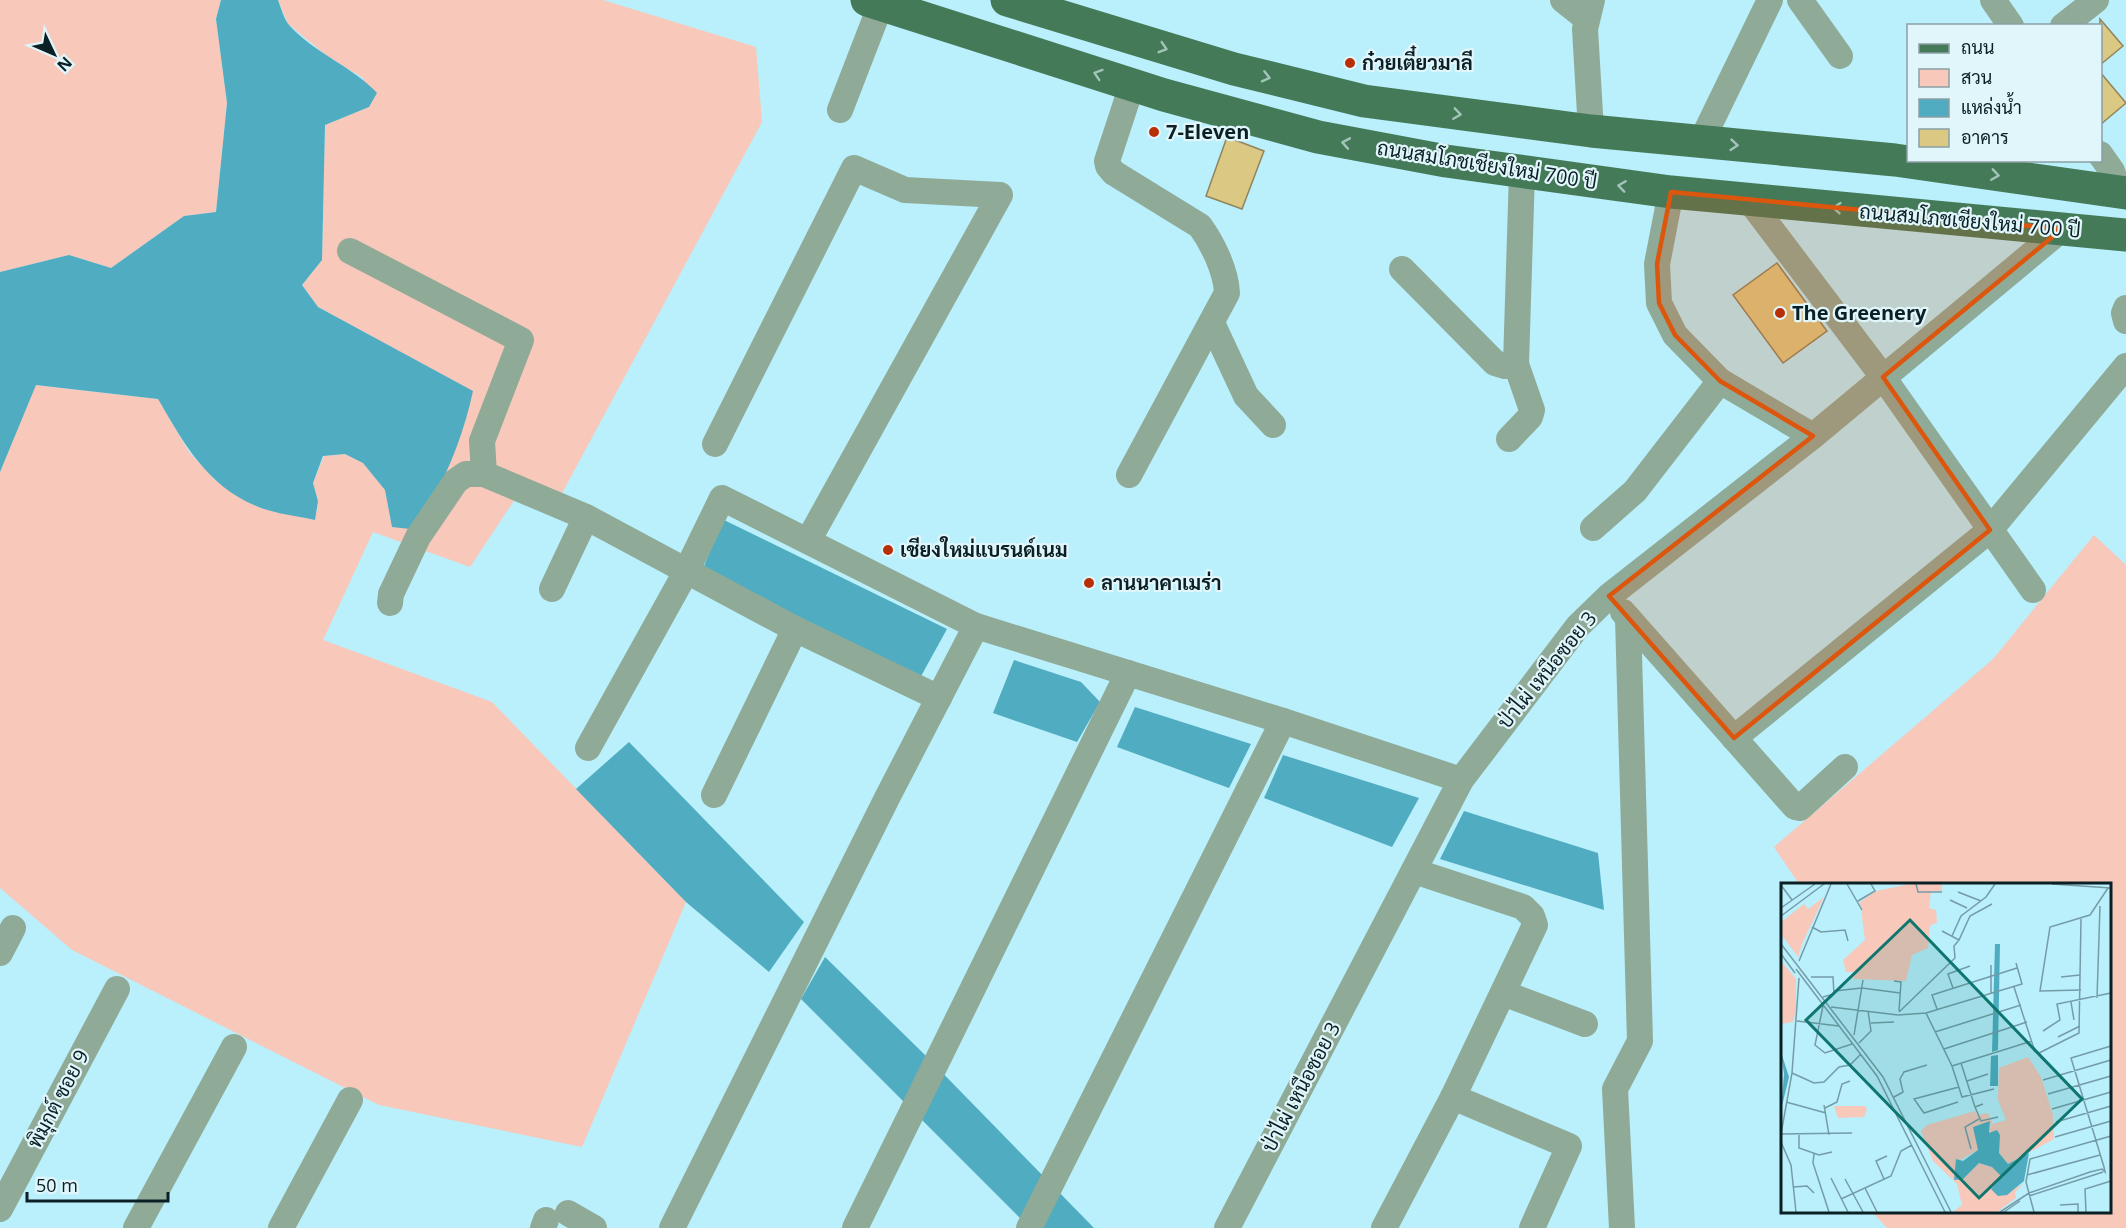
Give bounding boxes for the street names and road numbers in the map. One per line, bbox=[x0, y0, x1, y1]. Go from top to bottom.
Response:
street label: ถนนสมโภชเชียงใหม่ 700 ปี bbox=[1375, 134, 1599, 195]
street label: ถนนสมโภชเชียงใหม่ 700 ปี bbox=[1858, 197, 2082, 244]
street label: ป่าไผ่ เหนือซอย 3 bbox=[1491, 605, 1602, 734]
street label: ป่าไผ่ เหนือซอย 3 bbox=[1255, 1017, 1346, 1157]
street label: พิมุกต์ ซอย 9 bbox=[20, 1045, 96, 1153]

